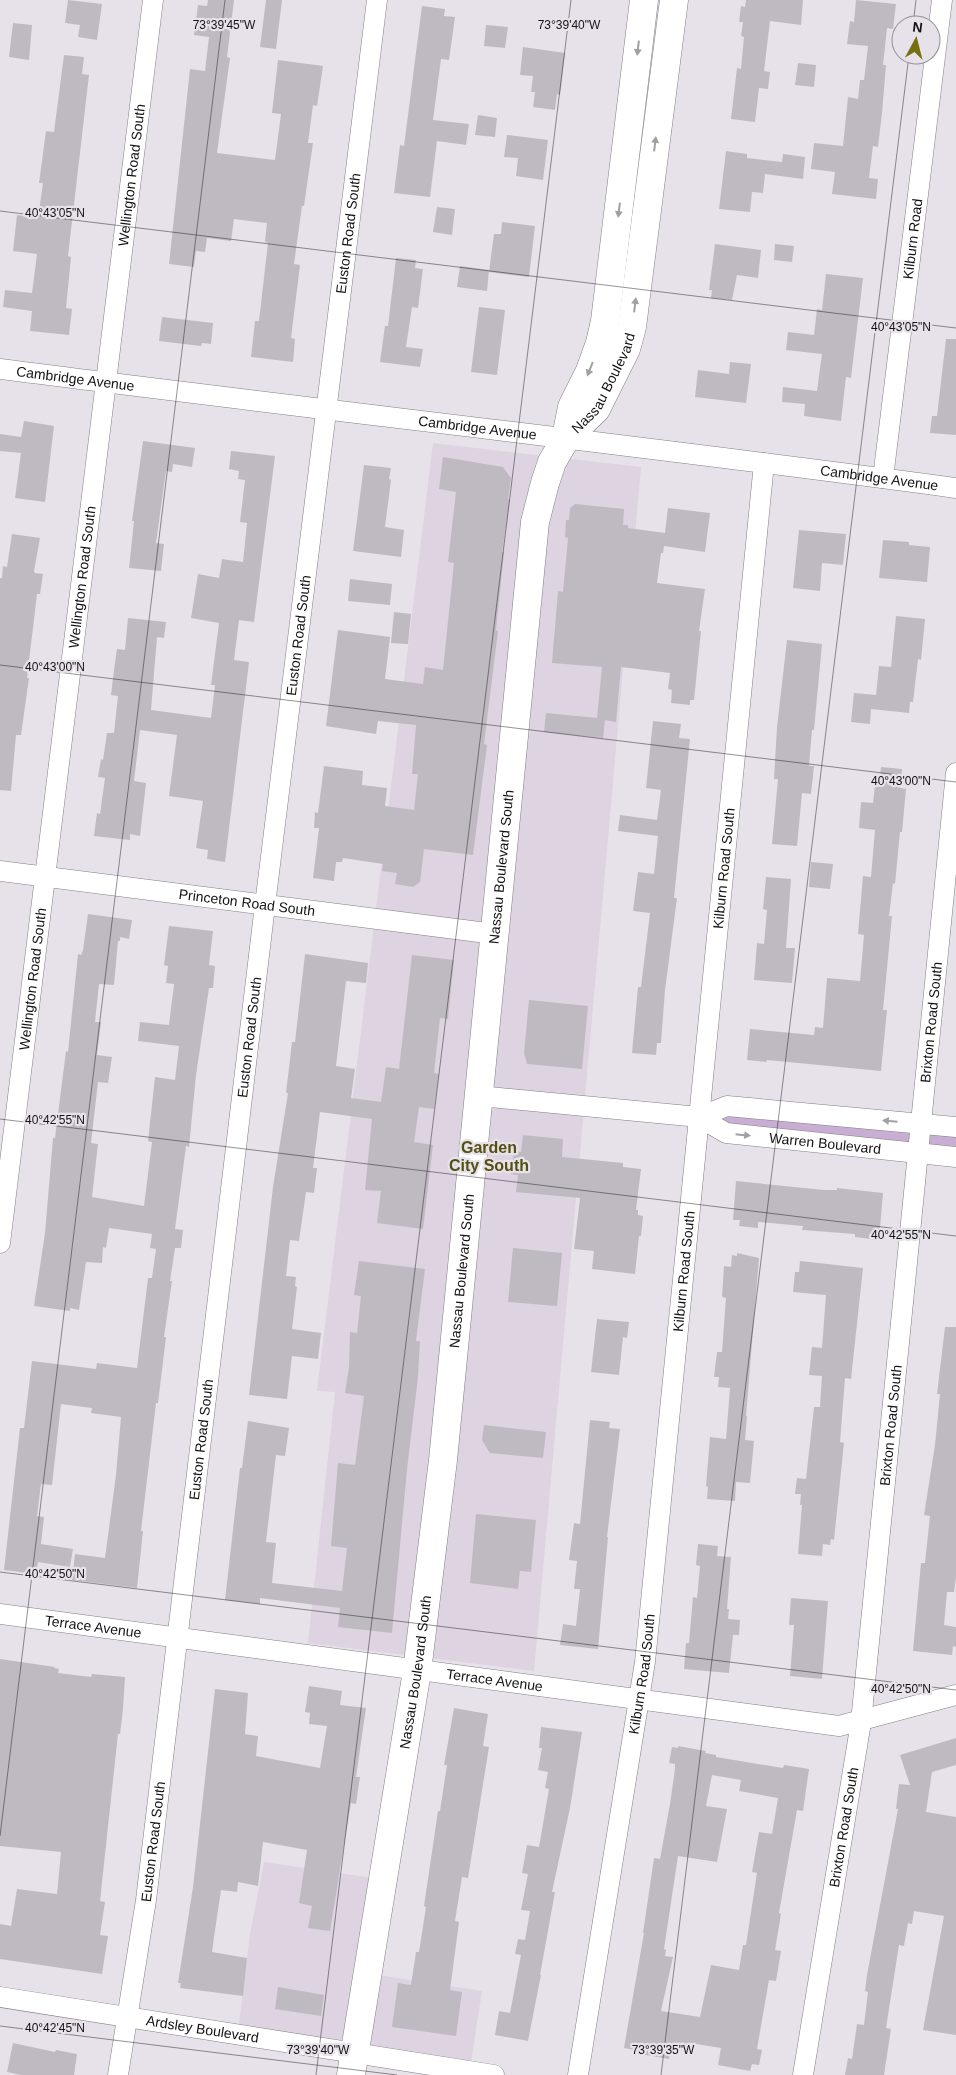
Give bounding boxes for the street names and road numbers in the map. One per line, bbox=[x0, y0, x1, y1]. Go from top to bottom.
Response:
street label: Wellington Road South bbox=[115, 103, 148, 247]
street label: Euston Road South bbox=[333, 172, 364, 295]
street label: Kilburn Road bbox=[900, 198, 925, 280]
street label: Nassau Boulevard bbox=[568, 331, 638, 436]
street label: Cambridge Avenue bbox=[15, 363, 136, 394]
street label: Cambridge Avenue bbox=[417, 413, 538, 443]
street label: Cambridge Avenue bbox=[819, 462, 940, 494]
street label: Wellington Road South bbox=[65, 505, 99, 649]
street label: Euston Road South bbox=[283, 574, 314, 697]
street label: Nassau Boulevard South bbox=[486, 789, 517, 945]
street label: Kilburn Road South bbox=[710, 807, 738, 930]
street label: Princeton Road South bbox=[178, 886, 316, 919]
street label: Wellington Road South bbox=[16, 907, 49, 1051]
street label: Brixton Road South bbox=[917, 961, 945, 1083]
street label: Euston Road South bbox=[234, 976, 264, 1099]
street label: Warren Boulevard bbox=[768, 1130, 882, 1157]
street label: Nassau Boulevard South bbox=[446, 1193, 477, 1349]
street label: Kilburn Road South bbox=[670, 1210, 698, 1333]
street label: Brixton Road South bbox=[877, 1364, 905, 1486]
street label: Euston Road South bbox=[186, 1378, 216, 1501]
street label: Nassau Boulevard South bbox=[396, 1594, 434, 1750]
street label: Terrace Avenue bbox=[44, 1612, 143, 1641]
street label: Kilburn Road South bbox=[625, 1613, 658, 1736]
street label: Terrace Avenue bbox=[445, 1666, 544, 1694]
street label: Brixton Road South bbox=[826, 1766, 861, 1889]
street label: Euston Road South bbox=[138, 1780, 168, 1903]
street label: Ardsley Boulevard bbox=[145, 2012, 260, 2046]

